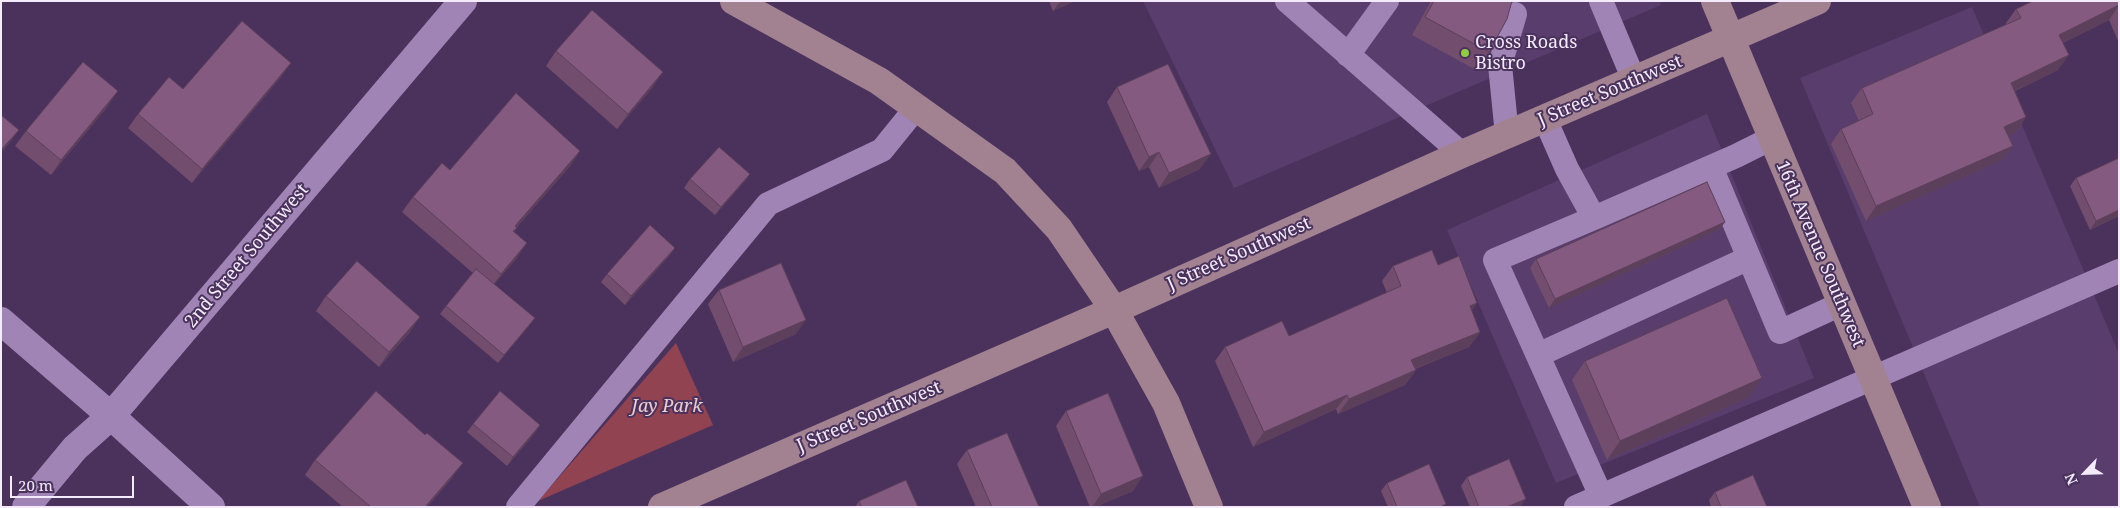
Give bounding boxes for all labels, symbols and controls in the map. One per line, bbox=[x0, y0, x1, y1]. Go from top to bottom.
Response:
place label: Cross Roads Bistro bbox=[1475, 32, 1577, 74]
marker: Cross Roads Bistro bbox=[1459, 47, 1471, 59]
street label: J Street Southwest bbox=[1534, 51, 1686, 131]
street label: 16th Avenue Southwest bbox=[1771, 157, 1869, 351]
street label: 2nd Street Southwest bbox=[180, 180, 314, 332]
street label: J Street Southwest bbox=[1164, 213, 1314, 295]
street label: J Street Southwest bbox=[793, 377, 945, 457]
park label: Jay Park bbox=[632, 396, 702, 418]
north arrow bbox=[2060, 448, 2110, 498]
scale bar bbox=[12, 466, 136, 498]
text: N bbox=[2060, 470, 2082, 488]
text: 20 m bbox=[18, 475, 53, 495]

